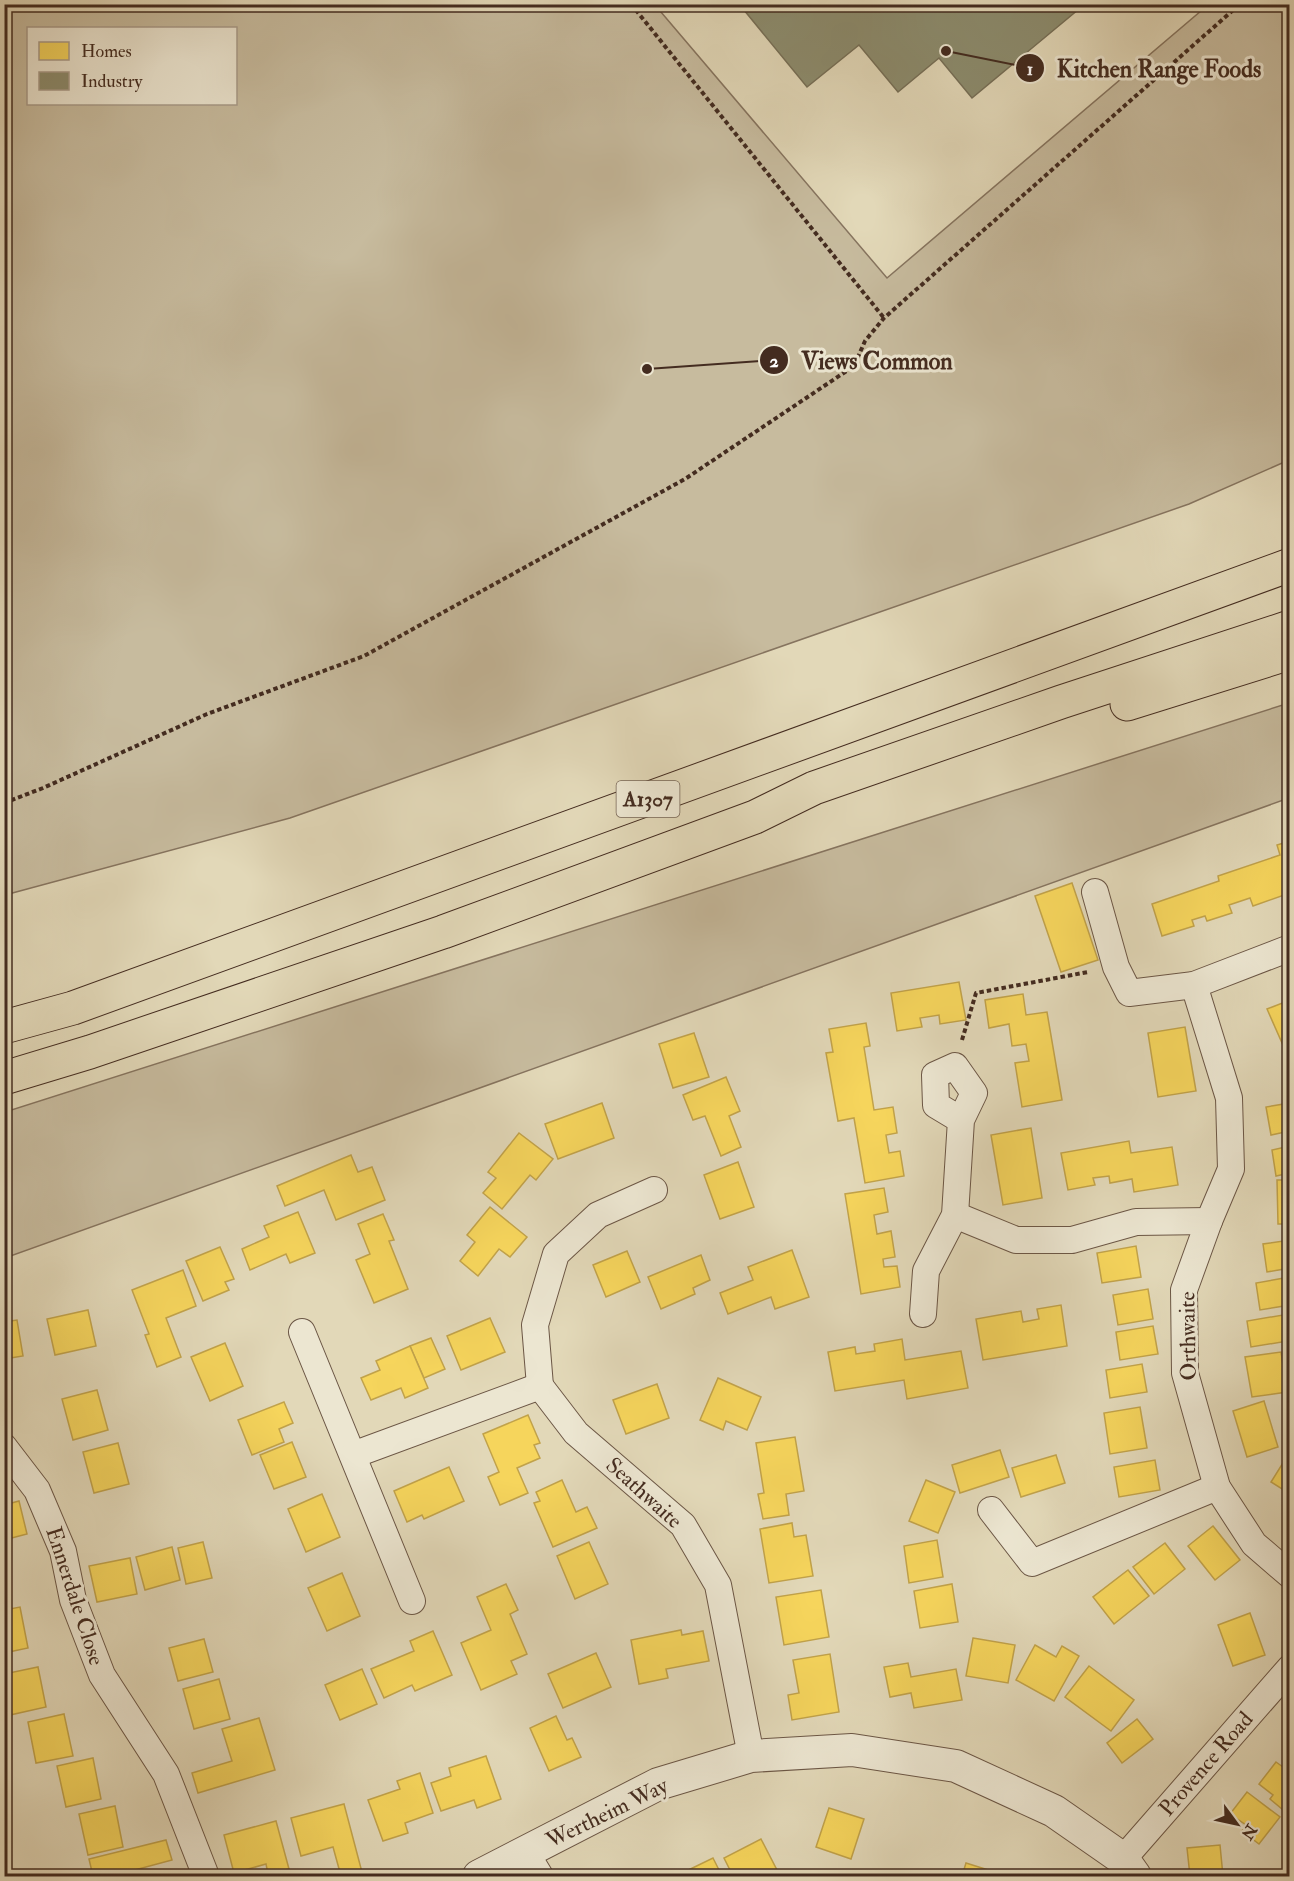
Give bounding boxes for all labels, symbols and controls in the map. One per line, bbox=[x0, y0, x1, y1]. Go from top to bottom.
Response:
legend bbox=[27, 27, 237, 105]
text: Homes bbox=[81, 40, 132, 63]
callout: Kitchen Range Foods bbox=[1015, 47, 1273, 89]
text: Kitchen Range Foods bbox=[1057, 54, 1261, 85]
text: 1 bbox=[1027, 58, 1033, 81]
text: Industry bbox=[81, 70, 143, 93]
callout: Views Common bbox=[759, 339, 964, 381]
text: Views Common bbox=[800, 346, 953, 377]
text: 2 bbox=[769, 350, 779, 373]
road number: A1307 bbox=[616, 781, 680, 817]
street label: Orthwaite bbox=[1173, 1291, 1203, 1381]
street label: Seathwaite bbox=[600, 1451, 688, 1535]
street label: Ennerdale Close bbox=[39, 1523, 111, 1669]
street label: Provence Road bbox=[1153, 1706, 1259, 1822]
street label: Wertheim Way bbox=[541, 1771, 673, 1855]
north arrow bbox=[1207, 1794, 1267, 1854]
text: N bbox=[1236, 1819, 1262, 1844]

